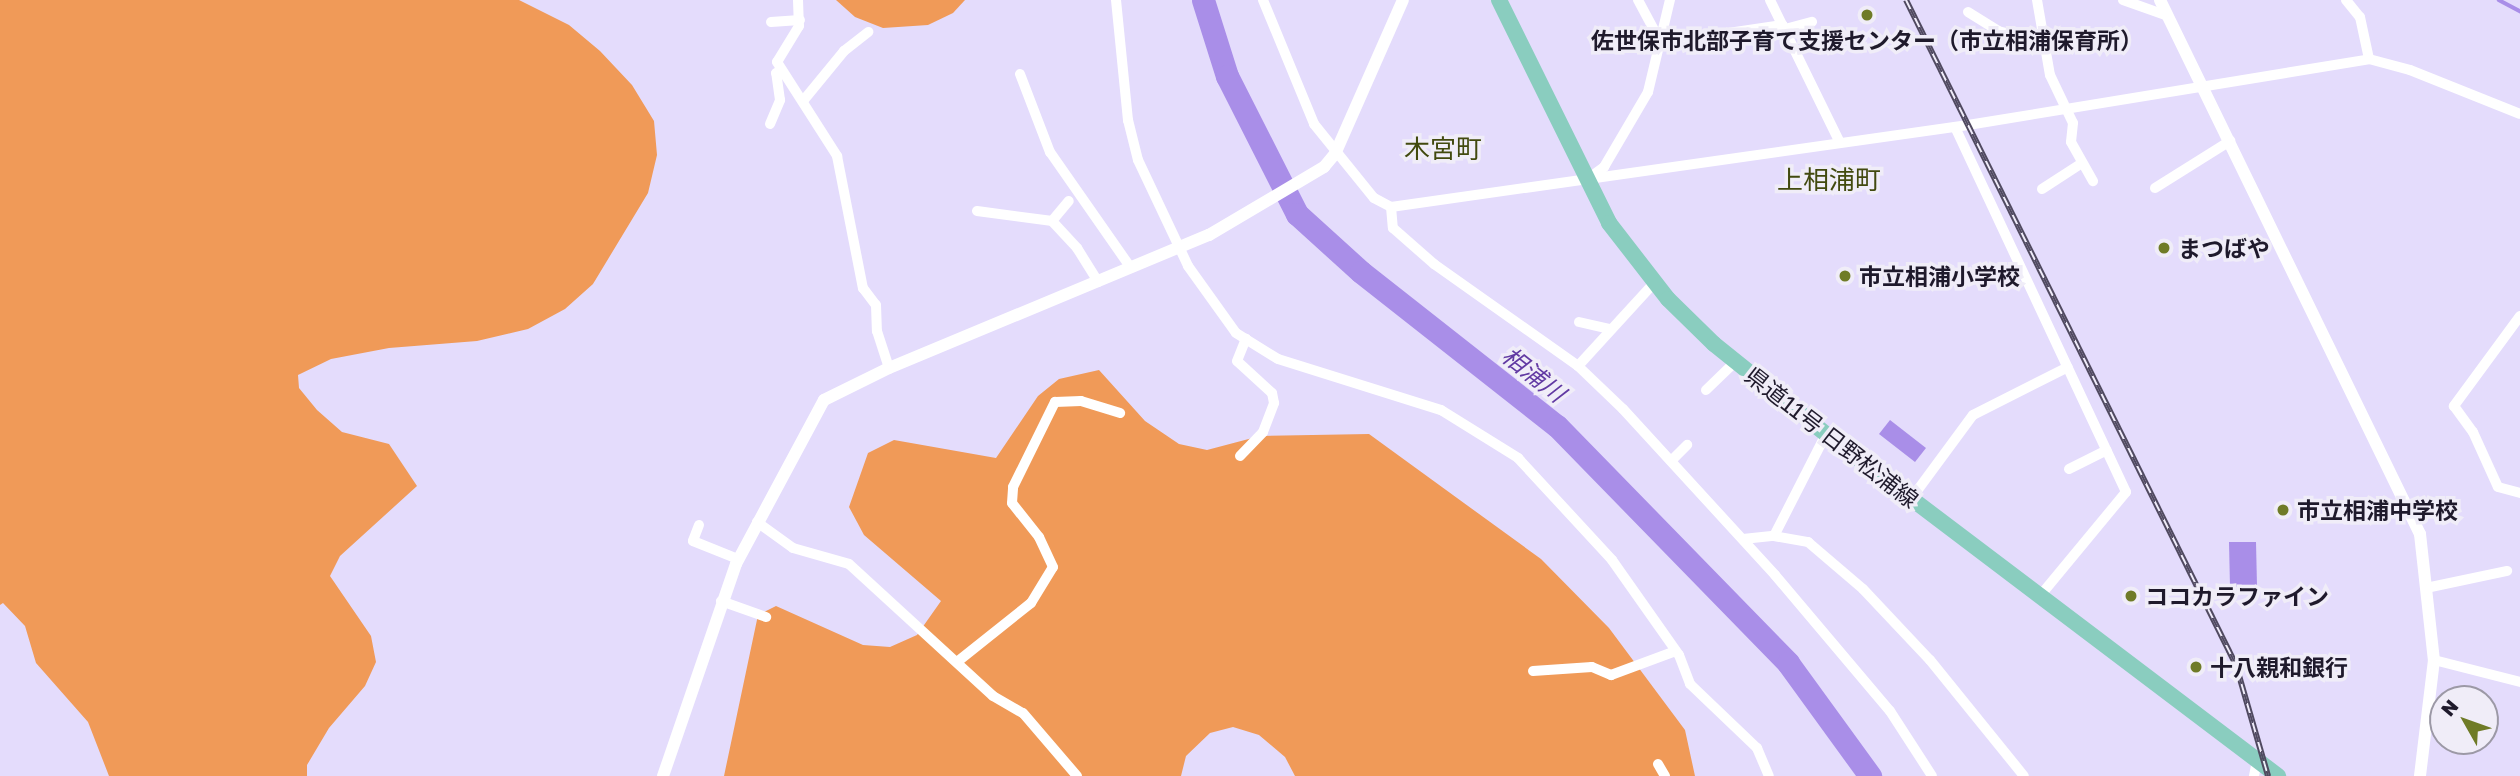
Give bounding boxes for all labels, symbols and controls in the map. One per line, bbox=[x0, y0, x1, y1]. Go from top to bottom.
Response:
marker: 佐世保市北部子育て支援センター（市立相浦保育所） bbox=[1859, 7, 1875, 23]
place label: 佐世保市北部子育て支援センター（市立相浦保育所） bbox=[1591, 26, 2143, 54]
district label: 木宮町 bbox=[1404, 133, 1482, 165]
district label: 上相浦町 bbox=[1777, 164, 1881, 196]
place label: まつばや bbox=[2178, 234, 2270, 262]
marker: まつばや bbox=[2156, 240, 2172, 256]
place label: 市立相浦小学校 bbox=[1859, 262, 2020, 290]
marker: 市立相浦小学校 bbox=[1837, 268, 1853, 284]
water label: 相浦川 bbox=[1497, 340, 1571, 408]
street label: 県道11号 日野松浦線 bbox=[1740, 361, 1924, 513]
place label: 市立相浦中学校 bbox=[2297, 496, 2458, 524]
marker: 市立相浦中学校 bbox=[2275, 502, 2291, 518]
place label: ココカラファイン bbox=[2145, 582, 2329, 610]
marker: ココカラファイン bbox=[2123, 588, 2139, 604]
place label: 十八親和銀行 bbox=[2210, 653, 2348, 681]
marker: 十八親和銀行 bbox=[2188, 659, 2204, 675]
north arrow bbox=[2429, 685, 2499, 755]
text: N bbox=[2436, 695, 2463, 720]

